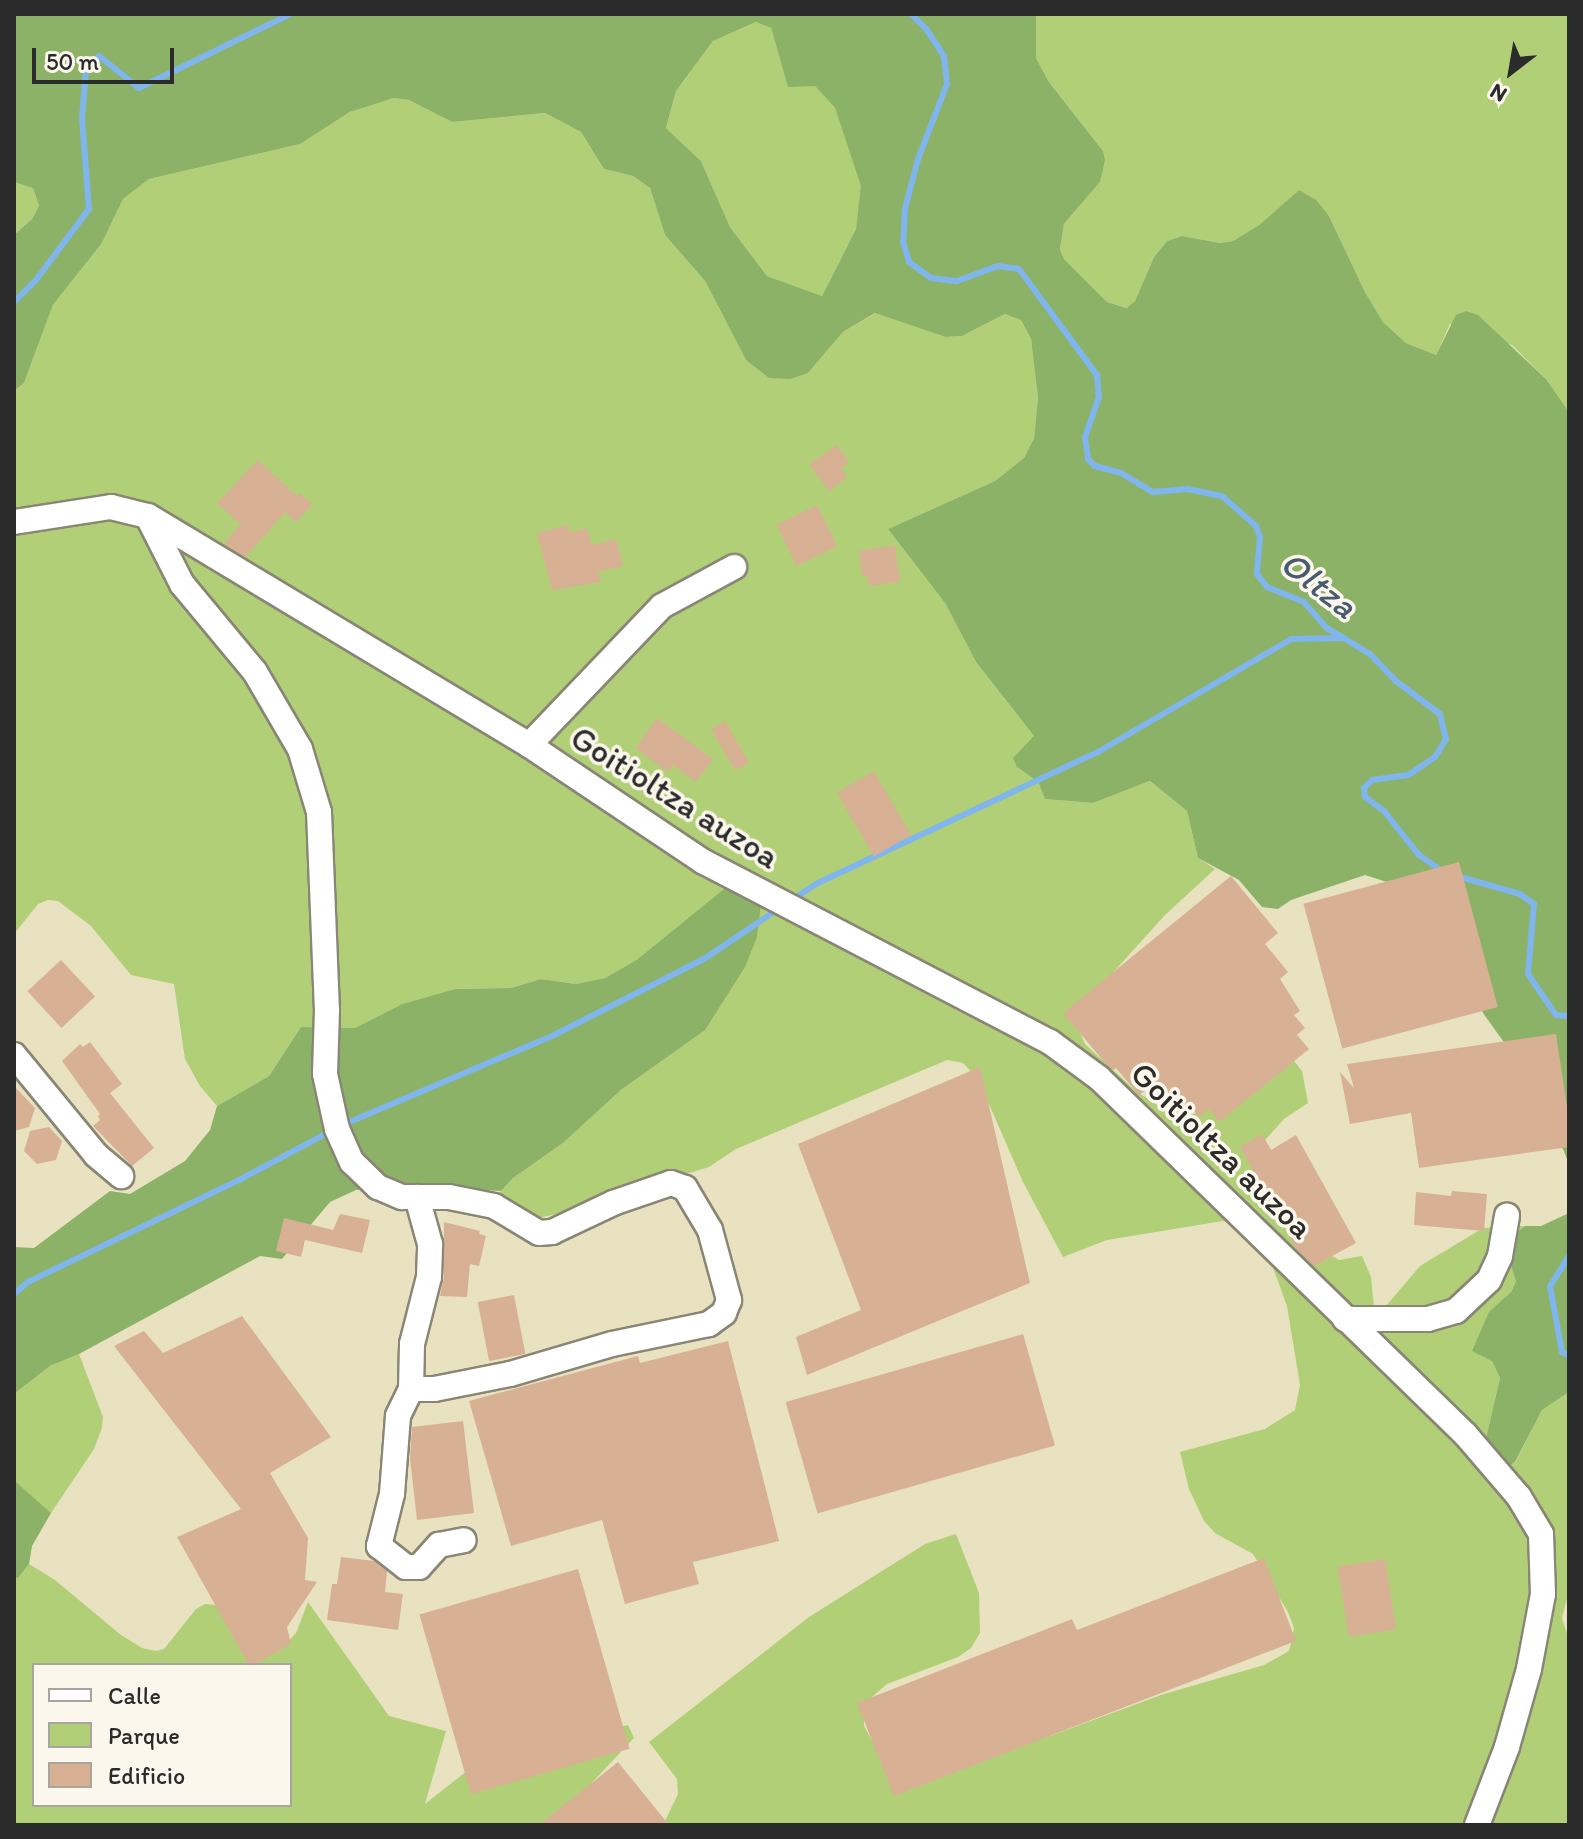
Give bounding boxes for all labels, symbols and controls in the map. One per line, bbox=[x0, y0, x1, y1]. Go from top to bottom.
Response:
scale bar bbox=[36, 32, 178, 82]
north arrow bbox=[1471, 32, 1551, 112]
text: 50 m bbox=[46, 47, 99, 76]
text: N bbox=[1485, 78, 1512, 108]
water label: Oltza bbox=[1272, 541, 1366, 627]
street label: Goitioltza auzoa bbox=[563, 717, 787, 877]
street label: Goitioltza auzoa bbox=[1122, 1053, 1322, 1247]
legend bbox=[32, 1663, 292, 1807]
text: Calle bbox=[108, 1681, 161, 1710]
text: Parque bbox=[108, 1721, 180, 1750]
text: Edificio bbox=[108, 1761, 185, 1790]

